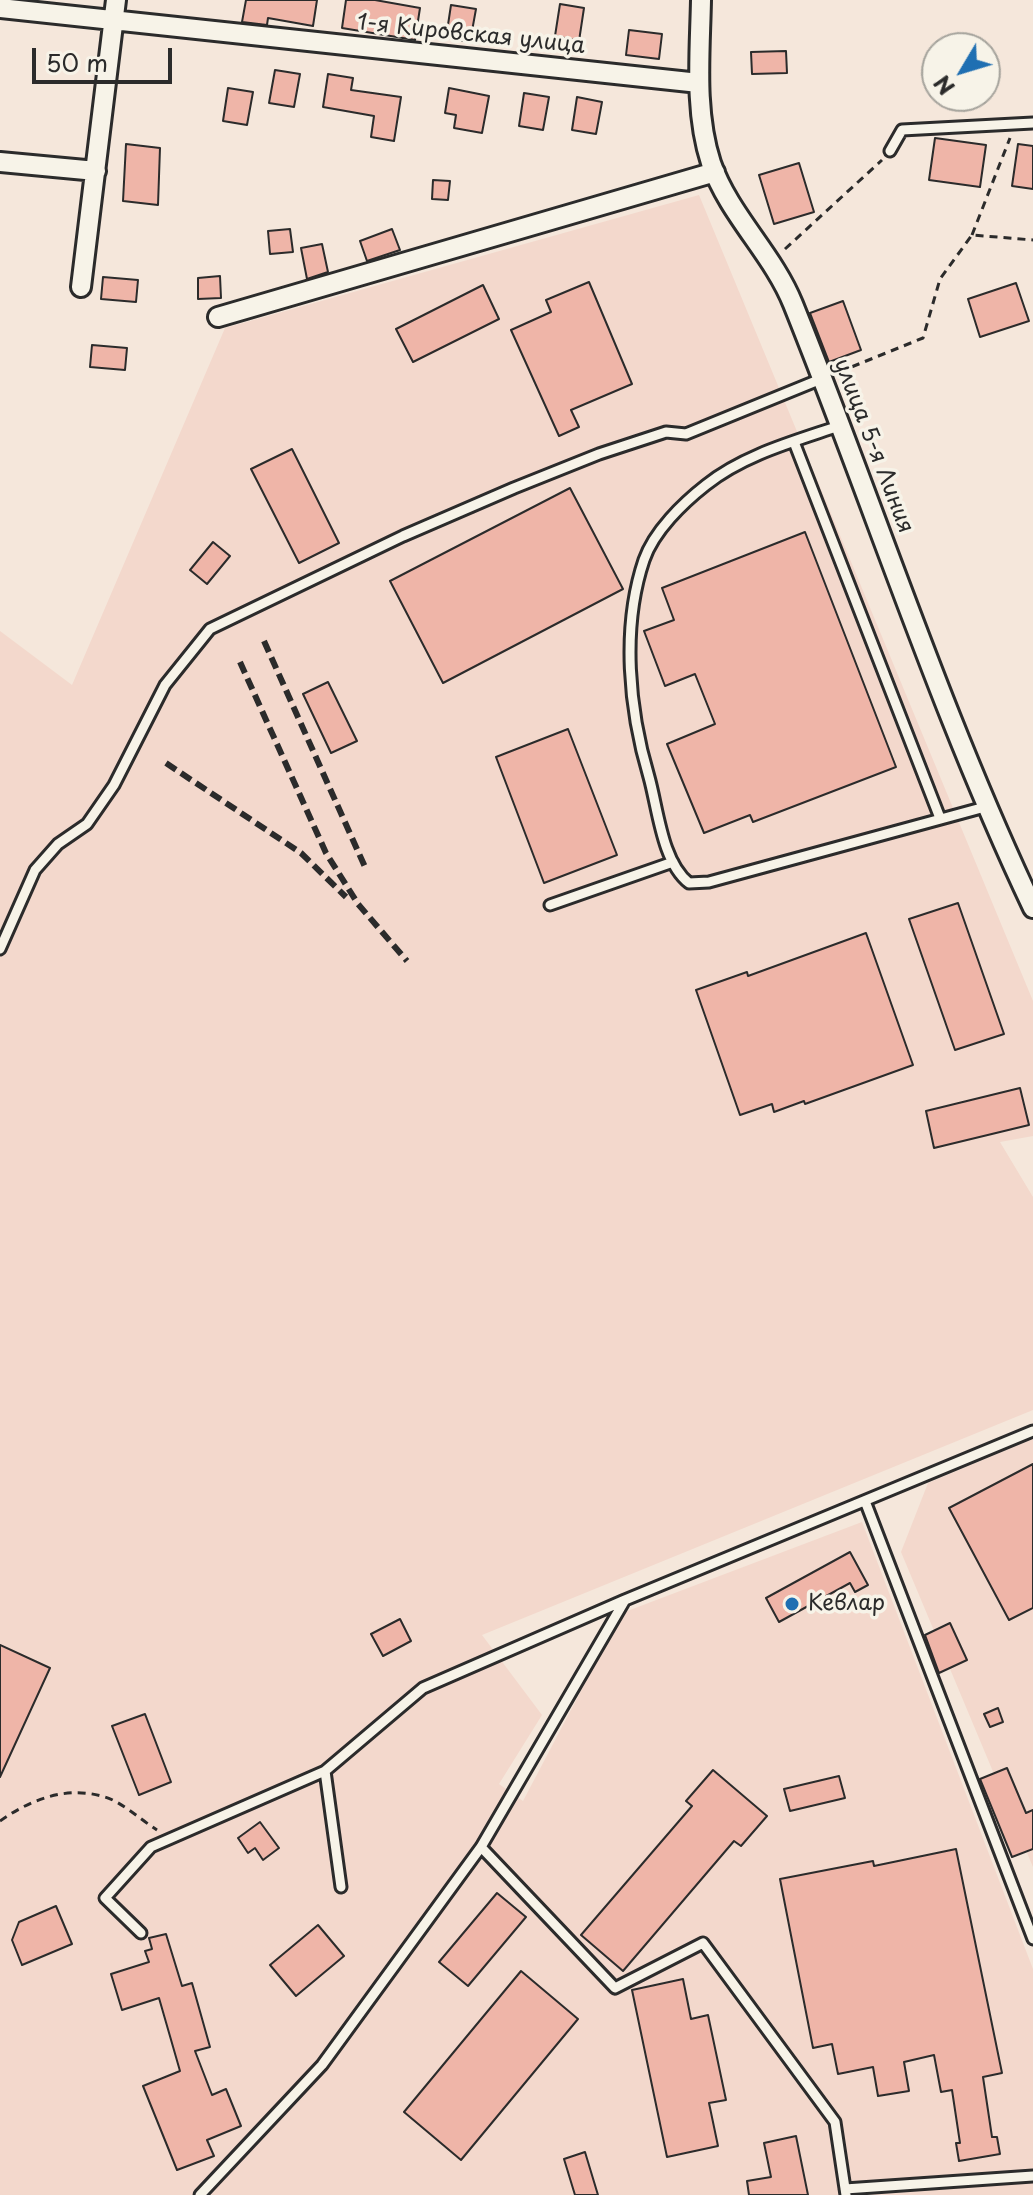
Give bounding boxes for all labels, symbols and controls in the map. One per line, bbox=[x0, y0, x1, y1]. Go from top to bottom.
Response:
street label: 1-я Кировская улица bbox=[356, 10, 586, 60]
scale bar bbox=[36, 32, 176, 82]
north arrow bbox=[921, 32, 1001, 112]
text: 50 m bbox=[46, 44, 108, 80]
text: N bbox=[925, 69, 962, 103]
street label: улица 5-я Линия bbox=[828, 355, 918, 537]
place label: Кевлар bbox=[808, 1591, 885, 1617]
marker: Кевлар bbox=[783, 1595, 801, 1613]

